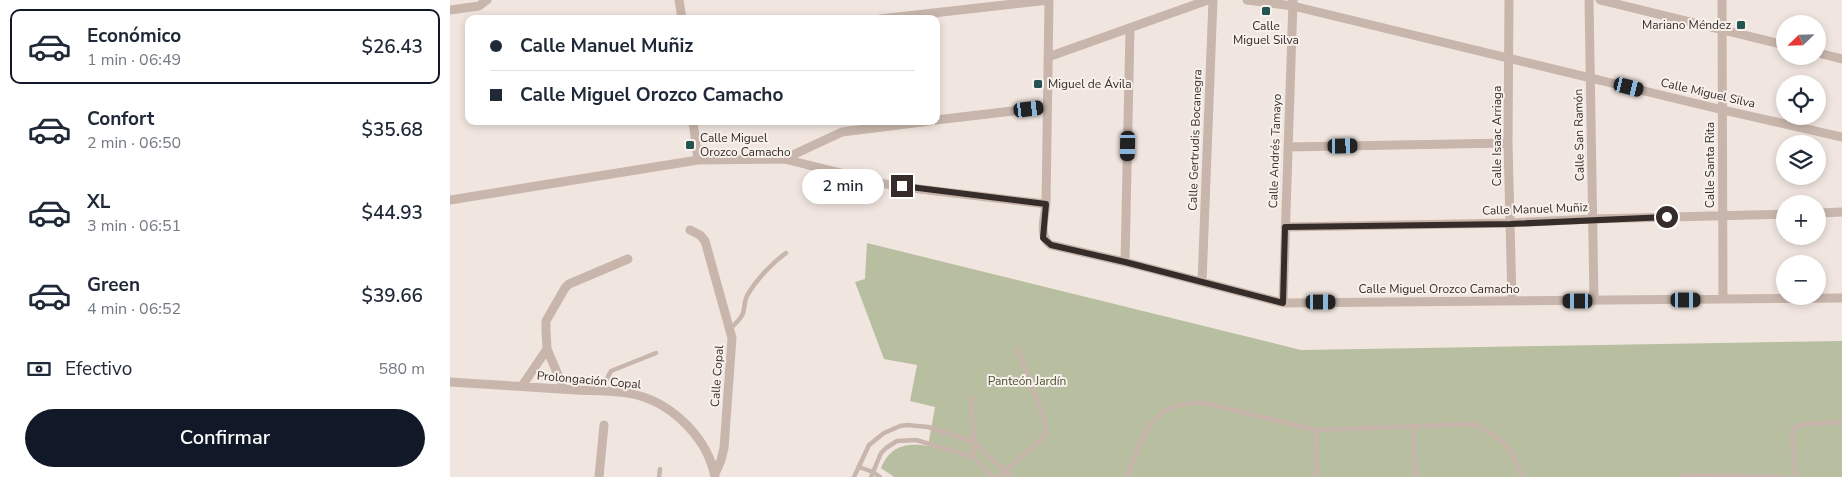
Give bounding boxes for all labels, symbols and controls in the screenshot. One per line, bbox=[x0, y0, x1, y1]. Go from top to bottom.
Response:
marker: Calle Miguel Silva bbox=[1260, 5, 1272, 17]
north arrow bbox=[1776, 15, 1826, 65]
map controls bbox=[1776, 15, 1826, 305]
place label: Mariano Méndez bbox=[1642, 17, 1731, 33]
place label: Calle Miguel Silva bbox=[1233, 18, 1299, 48]
marker: Mariano Méndez bbox=[1735, 19, 1747, 31]
text: Económico bbox=[87, 23, 181, 49]
icon: car bbox=[27, 24, 72, 69]
text: Calle Manuel Muñiz bbox=[520, 33, 693, 59]
text: $26.43 bbox=[361, 34, 423, 60]
text: 1 min · 06:49 bbox=[87, 49, 181, 71]
street label: Calle Gertrudis Bocanegra bbox=[1185, 69, 1205, 211]
street label: Calle Miguel Silva bbox=[1659, 74, 1757, 112]
button: locate bbox=[1776, 75, 1826, 125]
place label: Miguel de Ávila bbox=[1048, 76, 1132, 92]
car bbox=[1612, 76, 1645, 98]
marker: Miguel de Ávila bbox=[1032, 78, 1044, 90]
text: Calle Miguel Orozco Camacho bbox=[520, 82, 783, 108]
street label: Calle Isaac Arriaga bbox=[1489, 86, 1505, 186]
street label: Calle San Ramón bbox=[1570, 89, 1588, 181]
street label: Calle Andrés Tamayo bbox=[1265, 93, 1285, 209]
car bbox=[1013, 100, 1044, 118]
text: Confort bbox=[87, 106, 154, 132]
icon: car bbox=[27, 107, 72, 152]
text: $35.68 bbox=[361, 117, 423, 143]
street label: Calle Santa Rita bbox=[1702, 122, 1718, 208]
place label: Calle Miguel Orozco Camacho bbox=[700, 130, 791, 160]
car bbox=[1120, 131, 1135, 161]
text: 2 min · 06:50 bbox=[87, 132, 181, 154]
button: layers bbox=[1776, 135, 1826, 185]
car bbox=[1327, 138, 1358, 154]
marker: Calle Miguel Orozco Camacho bbox=[684, 139, 696, 151]
callout: 2 min bbox=[802, 168, 884, 204]
text: 2 min bbox=[823, 175, 863, 197]
route end bbox=[891, 175, 913, 197]
text: XL bbox=[87, 189, 110, 215]
icon: car bbox=[27, 190, 72, 235]
button: + bbox=[1776, 195, 1826, 245]
street label: Calle Manuel Muñiz bbox=[1482, 199, 1589, 219]
text: $44.93 bbox=[361, 200, 423, 226]
route start bbox=[1656, 206, 1678, 228]
text: 3 min · 06:51 bbox=[87, 215, 181, 237]
button: − bbox=[1776, 255, 1826, 305]
text: Green bbox=[87, 272, 140, 298]
icon: car bbox=[27, 273, 72, 318]
street label: Calle Miguel Orozco Camacho bbox=[1358, 281, 1520, 297]
text: $39.66 bbox=[361, 283, 423, 309]
car bbox=[1671, 293, 1701, 308]
car bbox=[1563, 294, 1593, 309]
car bbox=[1306, 295, 1336, 310]
text: 4 min · 06:52 bbox=[87, 298, 181, 320]
street label: Calle Copal bbox=[707, 344, 727, 407]
icon: cash bbox=[25, 355, 53, 383]
text: Efectivo bbox=[65, 356, 132, 382]
text: 580 m bbox=[378, 358, 425, 380]
street label: Prolongación Copal bbox=[536, 367, 642, 393]
park label: Panteón Jardín bbox=[988, 373, 1066, 389]
button: Confirmar bbox=[25, 409, 425, 467]

